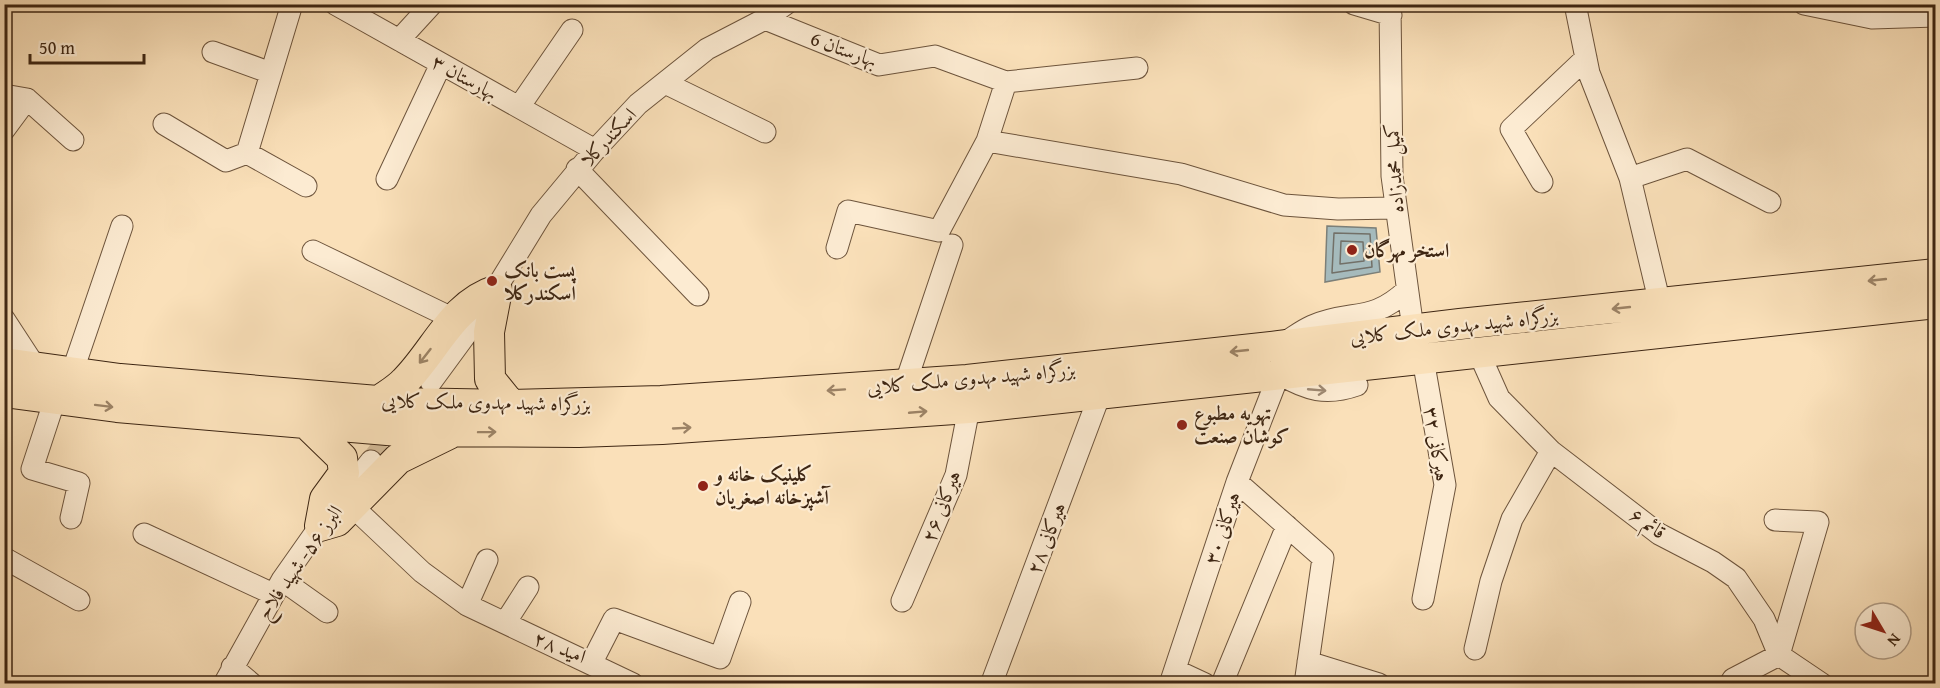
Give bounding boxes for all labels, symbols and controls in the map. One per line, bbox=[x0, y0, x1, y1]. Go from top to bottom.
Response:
street label: بهارستان 6 bbox=[807, 23, 882, 74]
scale bar bbox=[30, 27, 144, 65]
text: 50 m bbox=[39, 34, 75, 61]
street label: بهارستان ۳ bbox=[427, 47, 504, 107]
street label: اسکندرکلا bbox=[573, 101, 643, 173]
street label: کمیل محمدزاده bbox=[1377, 122, 1411, 214]
place label: استخر مهرگان bbox=[1364, 235, 1449, 264]
marker: استخر مهرگان bbox=[1345, 243, 1359, 257]
place label: پست بانک اسکندرکلا bbox=[504, 255, 577, 307]
marker: پست بانک اسکندرکلا bbox=[485, 274, 499, 288]
one-way arrow bbox=[1868, 275, 1888, 286]
street label: بزرگراه شهید مهدوی ملک کلایی bbox=[1348, 300, 1560, 351]
one-way arrow bbox=[1611, 303, 1631, 314]
one-way arrow bbox=[1230, 346, 1250, 357]
one-way arrow bbox=[418, 348, 431, 364]
street label: بزرگراه شهید مهدوی ملک کلایی bbox=[866, 354, 1077, 401]
street label: بزرگراه شهید مهدوی ملک کلایی bbox=[381, 385, 591, 418]
one-way arrow bbox=[827, 385, 847, 396]
one-way arrow bbox=[1307, 385, 1327, 396]
place label: تهویه مطبوع کوشان صنعت bbox=[1194, 398, 1290, 450]
one-way arrow bbox=[94, 400, 113, 411]
street label: هیرکانی ۳۲ bbox=[1417, 405, 1458, 483]
one-way arrow bbox=[908, 407, 928, 418]
marker: تهویه مطبوع کوشان صنعت bbox=[1175, 418, 1189, 432]
one-way arrow bbox=[671, 423, 691, 434]
one-way arrow bbox=[476, 426, 496, 438]
place label: کلینیک خانه و آشپزخانه اصغریان bbox=[713, 459, 832, 511]
street label: هیرکانی ۲۶ bbox=[914, 466, 968, 546]
marker: کلینیک خانه و آشپزخانه اصغریان bbox=[696, 479, 710, 493]
street label: هیرکانی ۳۰ bbox=[1196, 488, 1247, 568]
street label: هیرکانی ۲۸ bbox=[1019, 498, 1073, 578]
street label: البرز ۵۶- شهید فلاح bbox=[248, 499, 352, 627]
street label: قائم ۶ bbox=[1622, 500, 1672, 549]
north arrow bbox=[1853, 601, 1913, 661]
street label: امید ۲۸ bbox=[530, 623, 591, 670]
text: N bbox=[1882, 629, 1907, 652]

